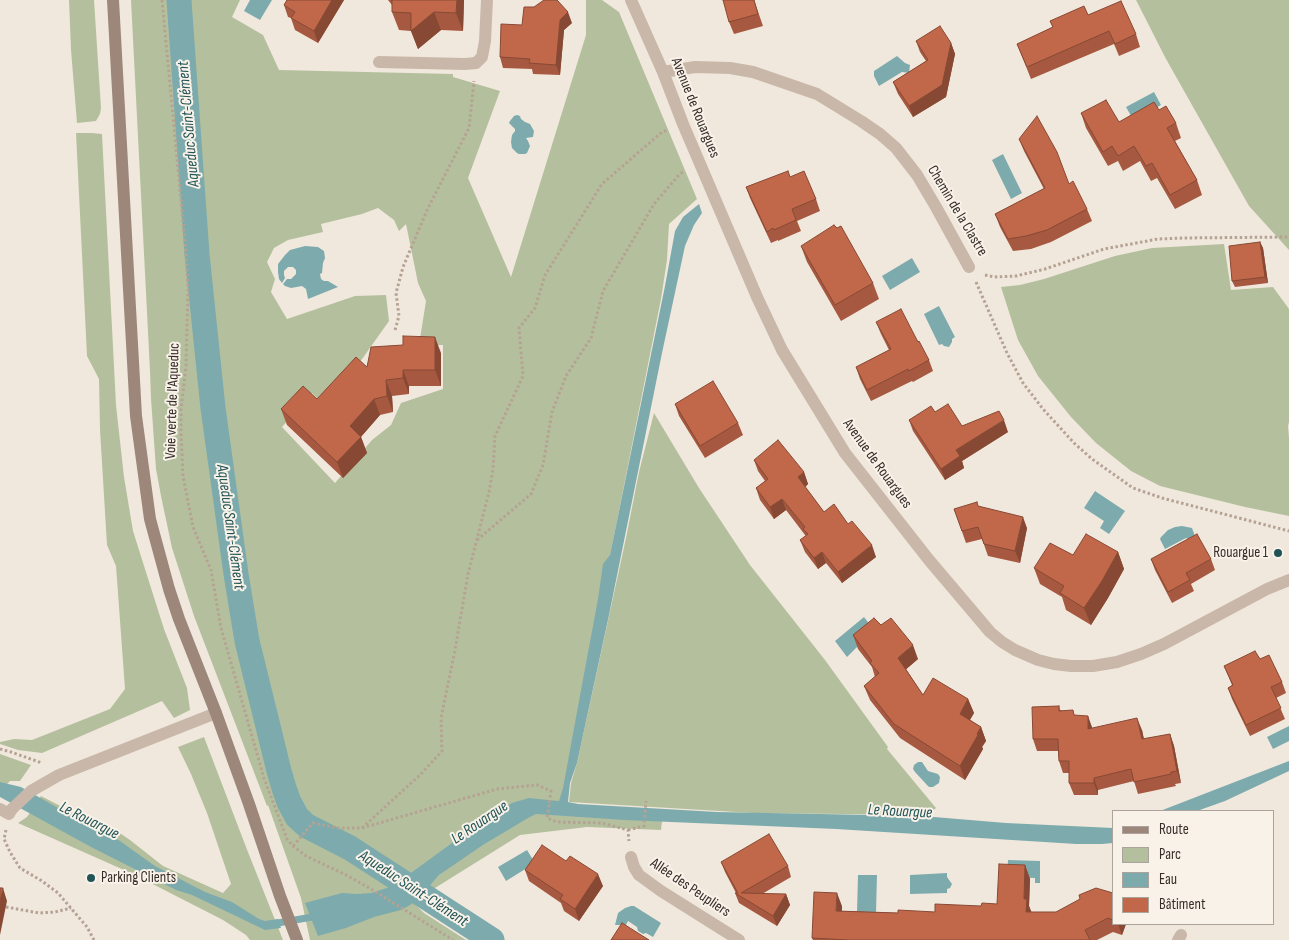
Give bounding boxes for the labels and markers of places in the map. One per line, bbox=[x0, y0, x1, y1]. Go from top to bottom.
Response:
place label: Rouargue 1 bbox=[1213, 544, 1268, 562]
marker: Rouargue 1 bbox=[1272, 547, 1284, 559]
place label: Parking Clients bbox=[101, 869, 176, 887]
marker: Parking Clients bbox=[85, 872, 97, 884]

